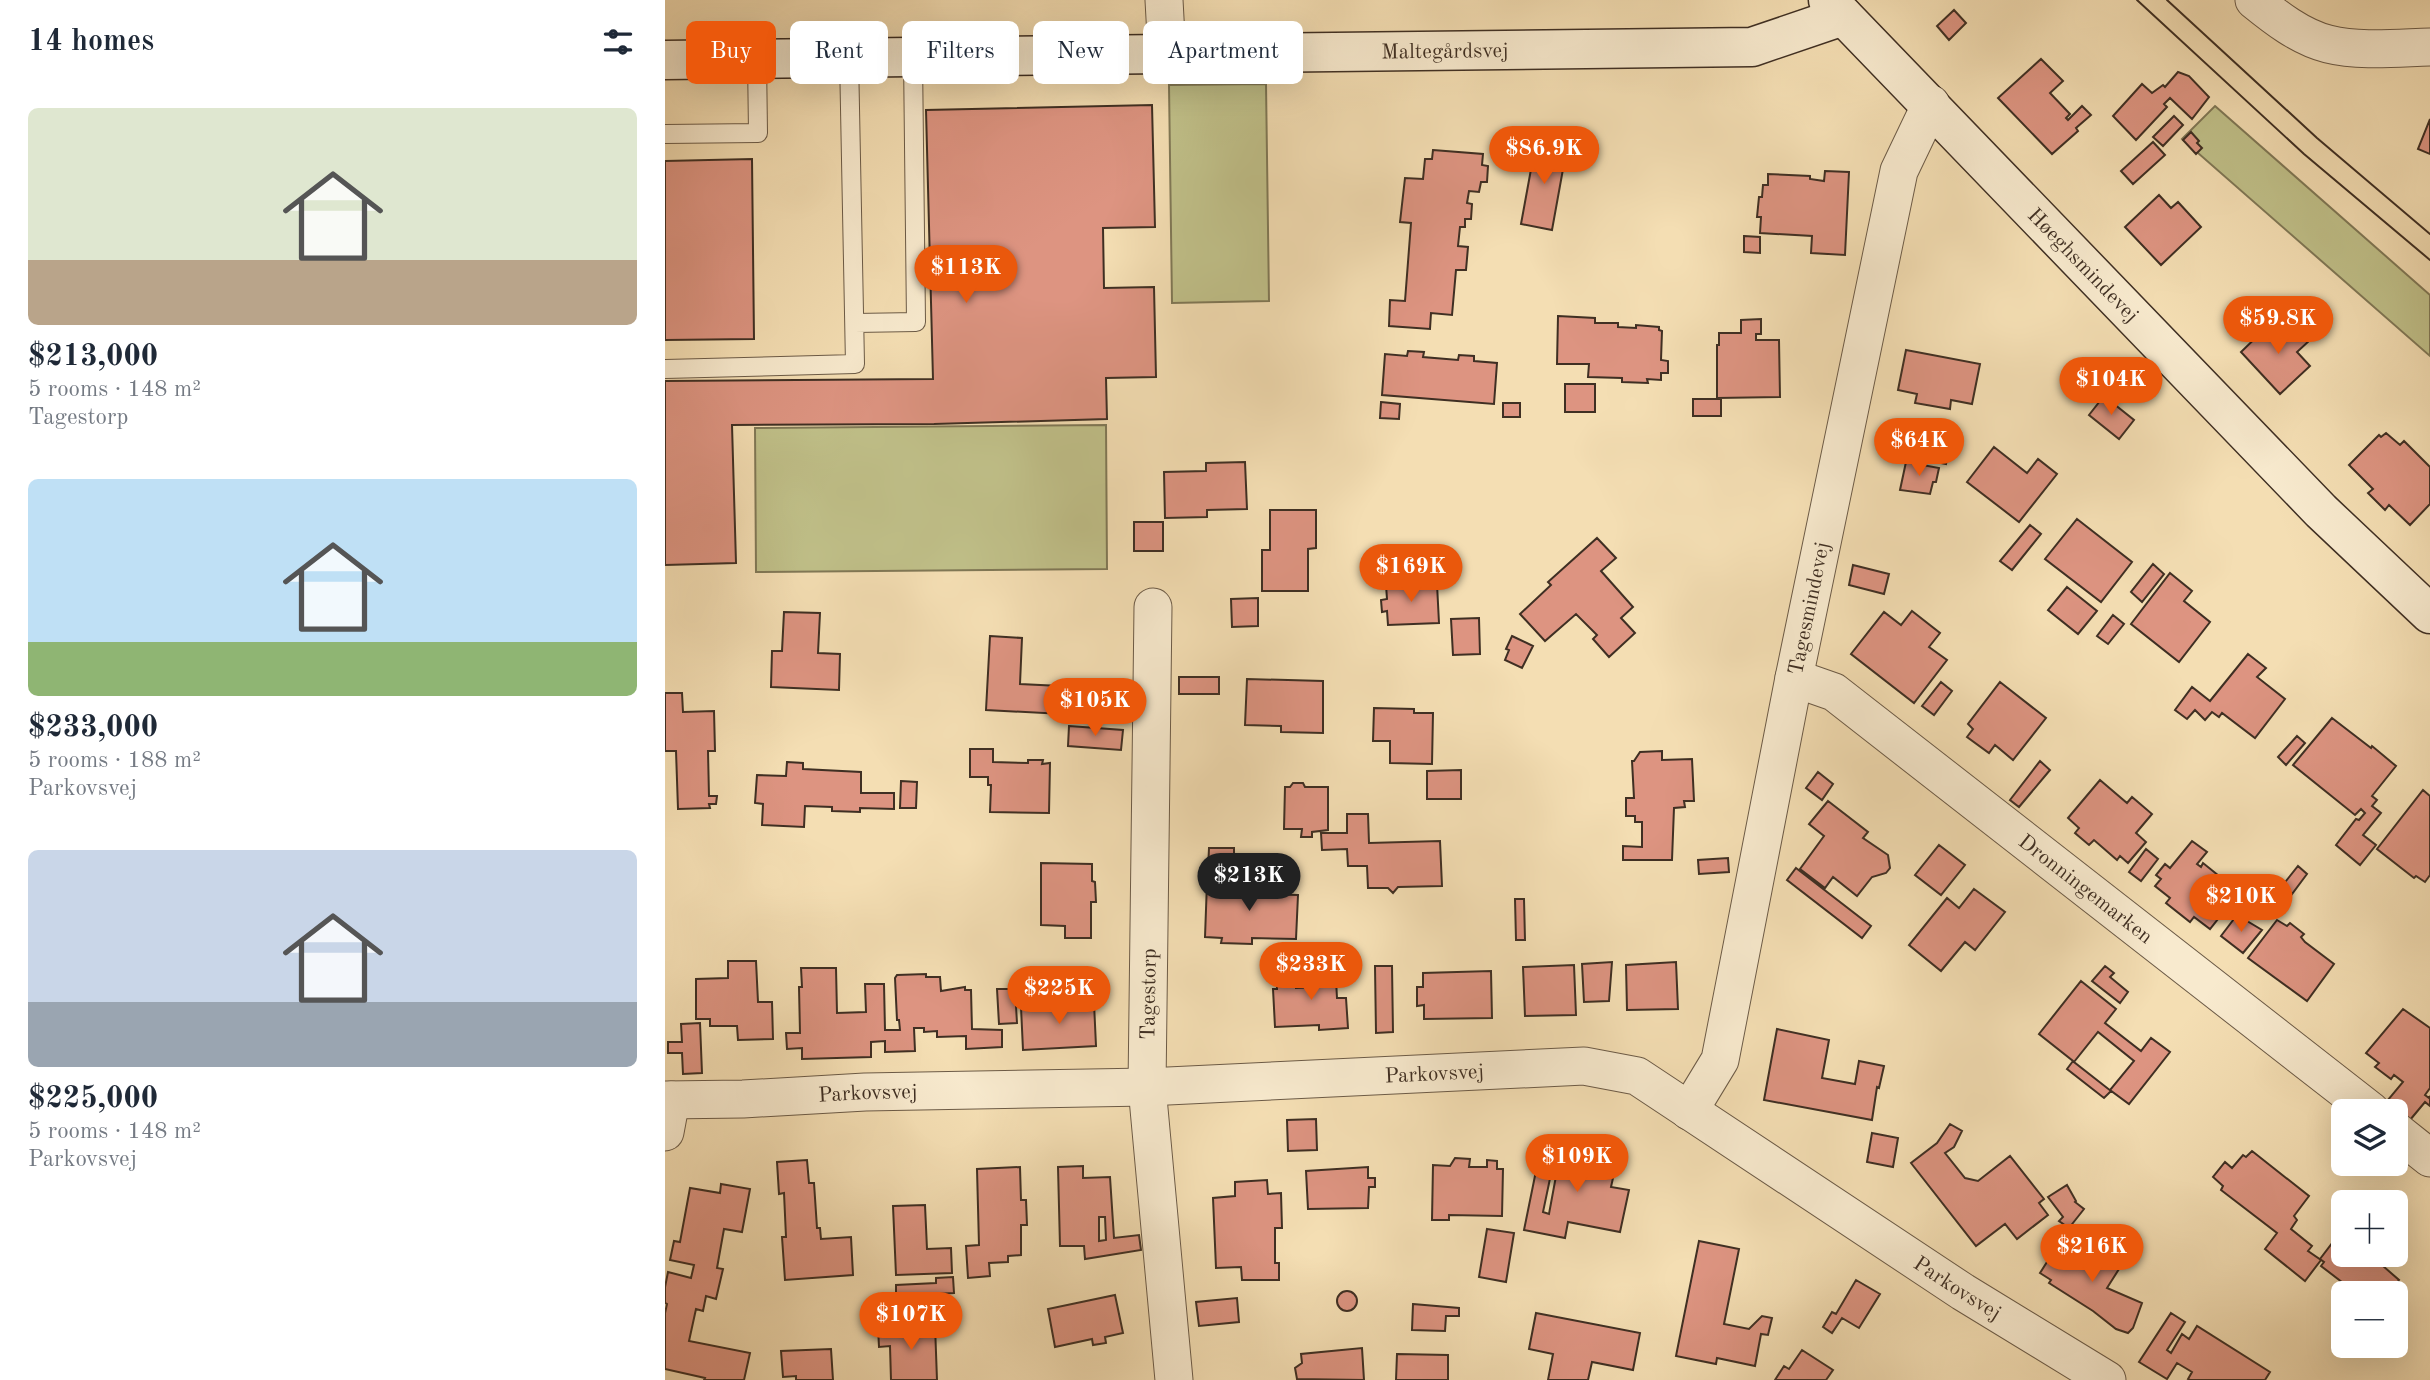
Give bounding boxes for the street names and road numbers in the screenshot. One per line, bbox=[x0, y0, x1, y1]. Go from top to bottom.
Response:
street label: Maltegårdsvej bbox=[1381, 41, 1509, 63]
street label: Høeghsmindevej bbox=[2023, 205, 2142, 327]
street label: Tagesmindevej bbox=[1786, 540, 1834, 677]
street label: Dronningemarken bbox=[2014, 831, 2156, 948]
street label: Tagestorp bbox=[1138, 948, 1161, 1040]
street label: Parkovsvej bbox=[1384, 1062, 1485, 1088]
street label: Parkovsvej bbox=[818, 1082, 918, 1107]
street label: Parkovsvej bbox=[1909, 1253, 2004, 1325]

